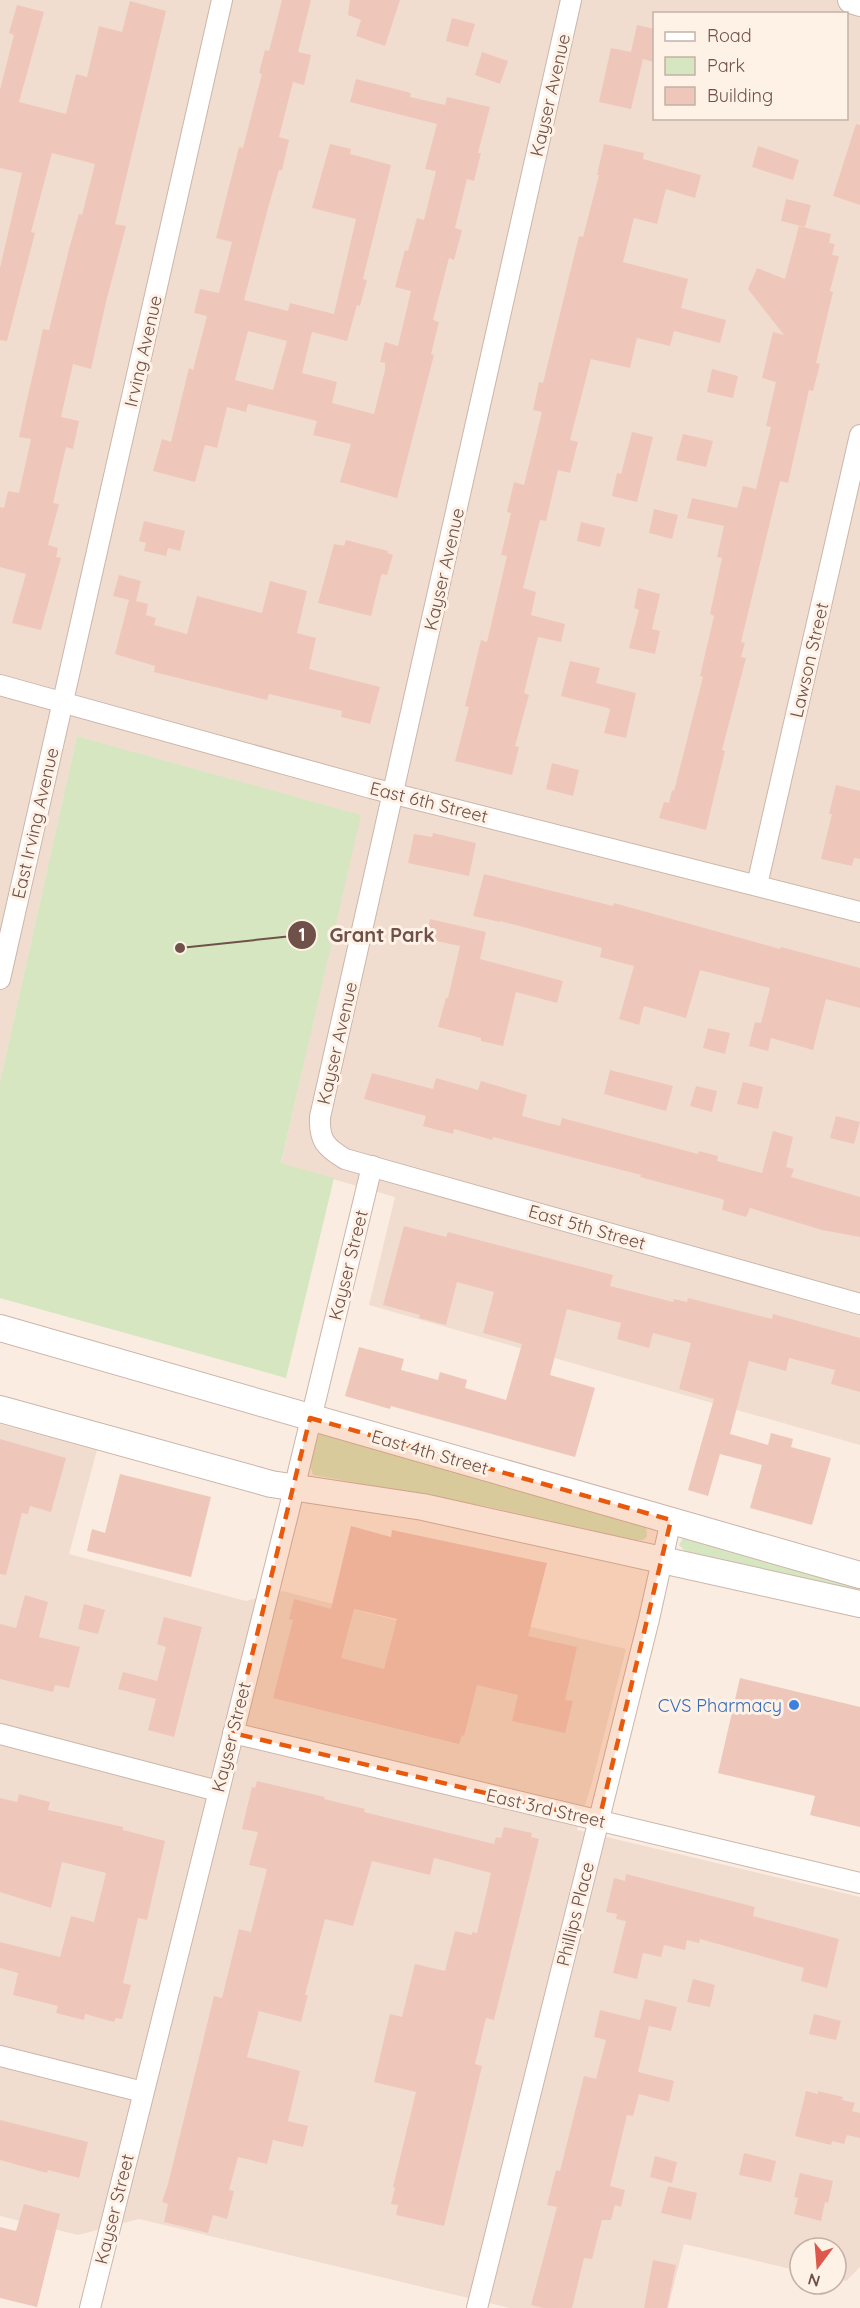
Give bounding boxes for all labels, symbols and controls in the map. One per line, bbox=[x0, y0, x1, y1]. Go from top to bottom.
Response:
legend bbox=[653, 12, 848, 120]
text: Road bbox=[707, 24, 752, 47]
street label: Kayser Avenue bbox=[525, 31, 575, 159]
text: Park bbox=[707, 54, 745, 77]
text: Building bbox=[707, 84, 773, 107]
street label: Irving Avenue bbox=[119, 293, 167, 409]
street label: Kayser Avenue bbox=[419, 505, 469, 633]
street label: Lawson Street bbox=[785, 600, 833, 720]
street label: East Irving Avenue bbox=[6, 745, 64, 901]
street label: East 6th Street bbox=[368, 776, 490, 828]
callout: Grant Park bbox=[287, 916, 446, 954]
text: Grant Park bbox=[329, 922, 435, 947]
text: 1 bbox=[298, 923, 306, 946]
street label: Kayser Avenue bbox=[312, 979, 362, 1107]
street label: East 5th Street bbox=[526, 1199, 648, 1255]
street label: Kayser Street bbox=[323, 1208, 373, 1322]
street label: East 4th Street bbox=[369, 1424, 491, 1480]
street label: Kayser Street bbox=[206, 1680, 256, 1794]
place label: CVS Pharmacy bbox=[658, 1694, 782, 1717]
marker: CVS Pharmacy bbox=[787, 1698, 801, 1712]
street label: East 3rd Street bbox=[484, 1783, 608, 1833]
street label: Phillips Place bbox=[551, 1860, 599, 1968]
street label: Kayser Street bbox=[89, 2152, 139, 2266]
north arrow bbox=[788, 2236, 848, 2296]
text: N bbox=[805, 2269, 822, 2292]

